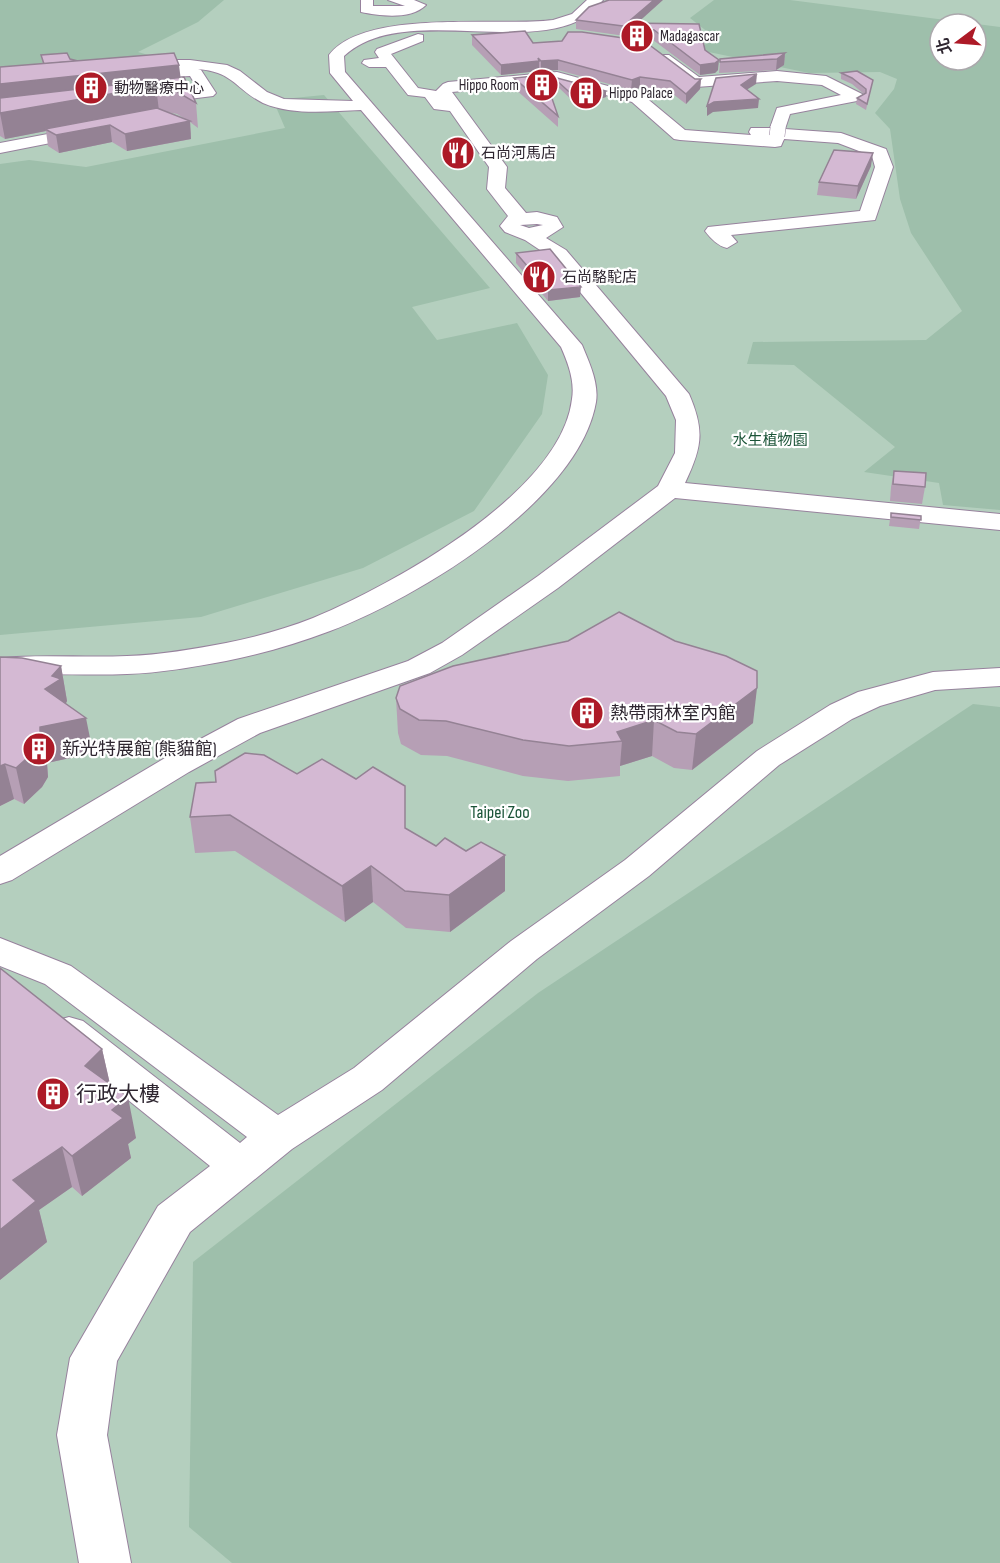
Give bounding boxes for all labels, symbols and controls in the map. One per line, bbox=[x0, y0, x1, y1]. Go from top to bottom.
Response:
north arrow bbox=[928, 12, 988, 72]
building icon: Madagascar bbox=[619, 18, 655, 54]
place label: Madagascar bbox=[660, 27, 720, 46]
text: 北 bbox=[934, 35, 956, 56]
building icon: Hippo Room bbox=[524, 67, 560, 103]
building icon: 動物醫療中心 bbox=[73, 70, 109, 106]
building icon: Hippo Palace bbox=[568, 75, 604, 111]
place label: Hippo Room bbox=[459, 76, 519, 95]
place label: 動物醫療中心 bbox=[114, 79, 204, 98]
place label: Hippo Palace bbox=[609, 84, 673, 103]
restaurant icon: 石尚河馬店 bbox=[440, 135, 476, 171]
place label: 石尚河馬店 bbox=[481, 144, 556, 163]
restaurant icon: 石尚駱駝店 bbox=[521, 259, 557, 295]
place label: 石尚駱駝店 bbox=[562, 268, 637, 287]
park label: 水生植物園 bbox=[732, 431, 808, 450]
building icon: 熱帶雨林室內館 bbox=[569, 695, 605, 731]
place label: 熱帶雨林室內館 bbox=[610, 703, 736, 724]
building icon: 新光特展館 (熊貓館) bbox=[21, 731, 57, 767]
place label: 新光特展館 (熊貓館) bbox=[62, 739, 217, 760]
park label: Taipei Zoo bbox=[470, 802, 530, 823]
building icon: 行政大樓 bbox=[35, 1076, 71, 1112]
place label: 行政大樓 bbox=[76, 1082, 160, 1107]

